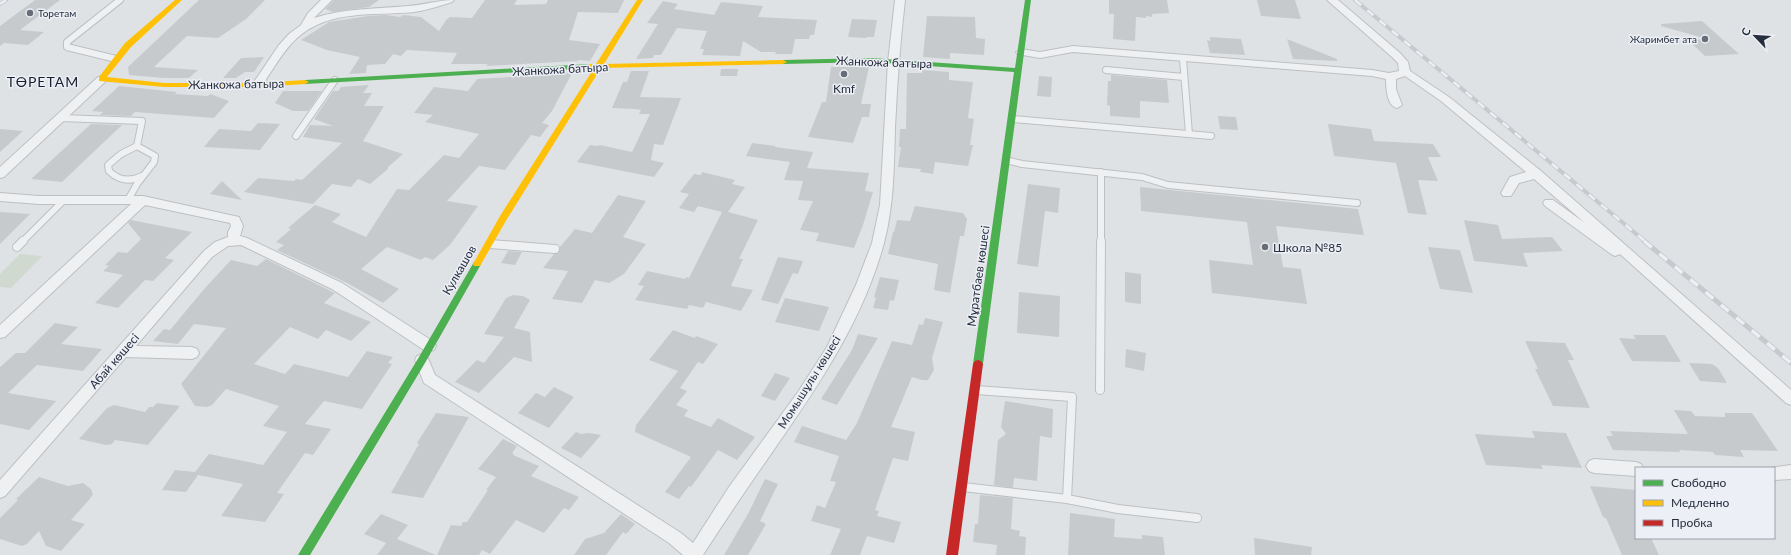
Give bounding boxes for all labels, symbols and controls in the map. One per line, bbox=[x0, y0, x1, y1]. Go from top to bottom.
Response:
place label: Торетам bbox=[38, 7, 76, 19]
marker: Торетам bbox=[25, 8, 35, 18]
north arrow bbox=[1735, 16, 1775, 56]
text: С bbox=[1738, 25, 1753, 38]
place label: Жаримбет ата bbox=[1630, 33, 1697, 45]
marker: Жаримбет ата bbox=[1700, 34, 1710, 44]
street label: Жанкожа батыра bbox=[836, 53, 932, 71]
street label: Жанкожа батыра bbox=[511, 59, 609, 79]
marker: Kmf bbox=[839, 69, 849, 79]
district label: ТӨРЕТАМ bbox=[7, 73, 79, 90]
street label: Жанкожа батыра bbox=[188, 76, 284, 92]
place label: Kmf bbox=[833, 81, 856, 96]
street label: Мұратбаев көшесі bbox=[963, 224, 993, 327]
place label: Школа №85 bbox=[1273, 240, 1342, 255]
street label: Кулкашов bbox=[439, 242, 479, 298]
marker: Школа №85 bbox=[1260, 242, 1270, 252]
street label: Абай көшесі bbox=[86, 330, 142, 392]
street label: Момышұлы көшесі bbox=[774, 333, 844, 431]
legend bbox=[1635, 467, 1775, 539]
text: Свободно bbox=[1671, 475, 1727, 490]
text: Медленно bbox=[1671, 495, 1730, 510]
text: Пробка bbox=[1671, 515, 1712, 530]

